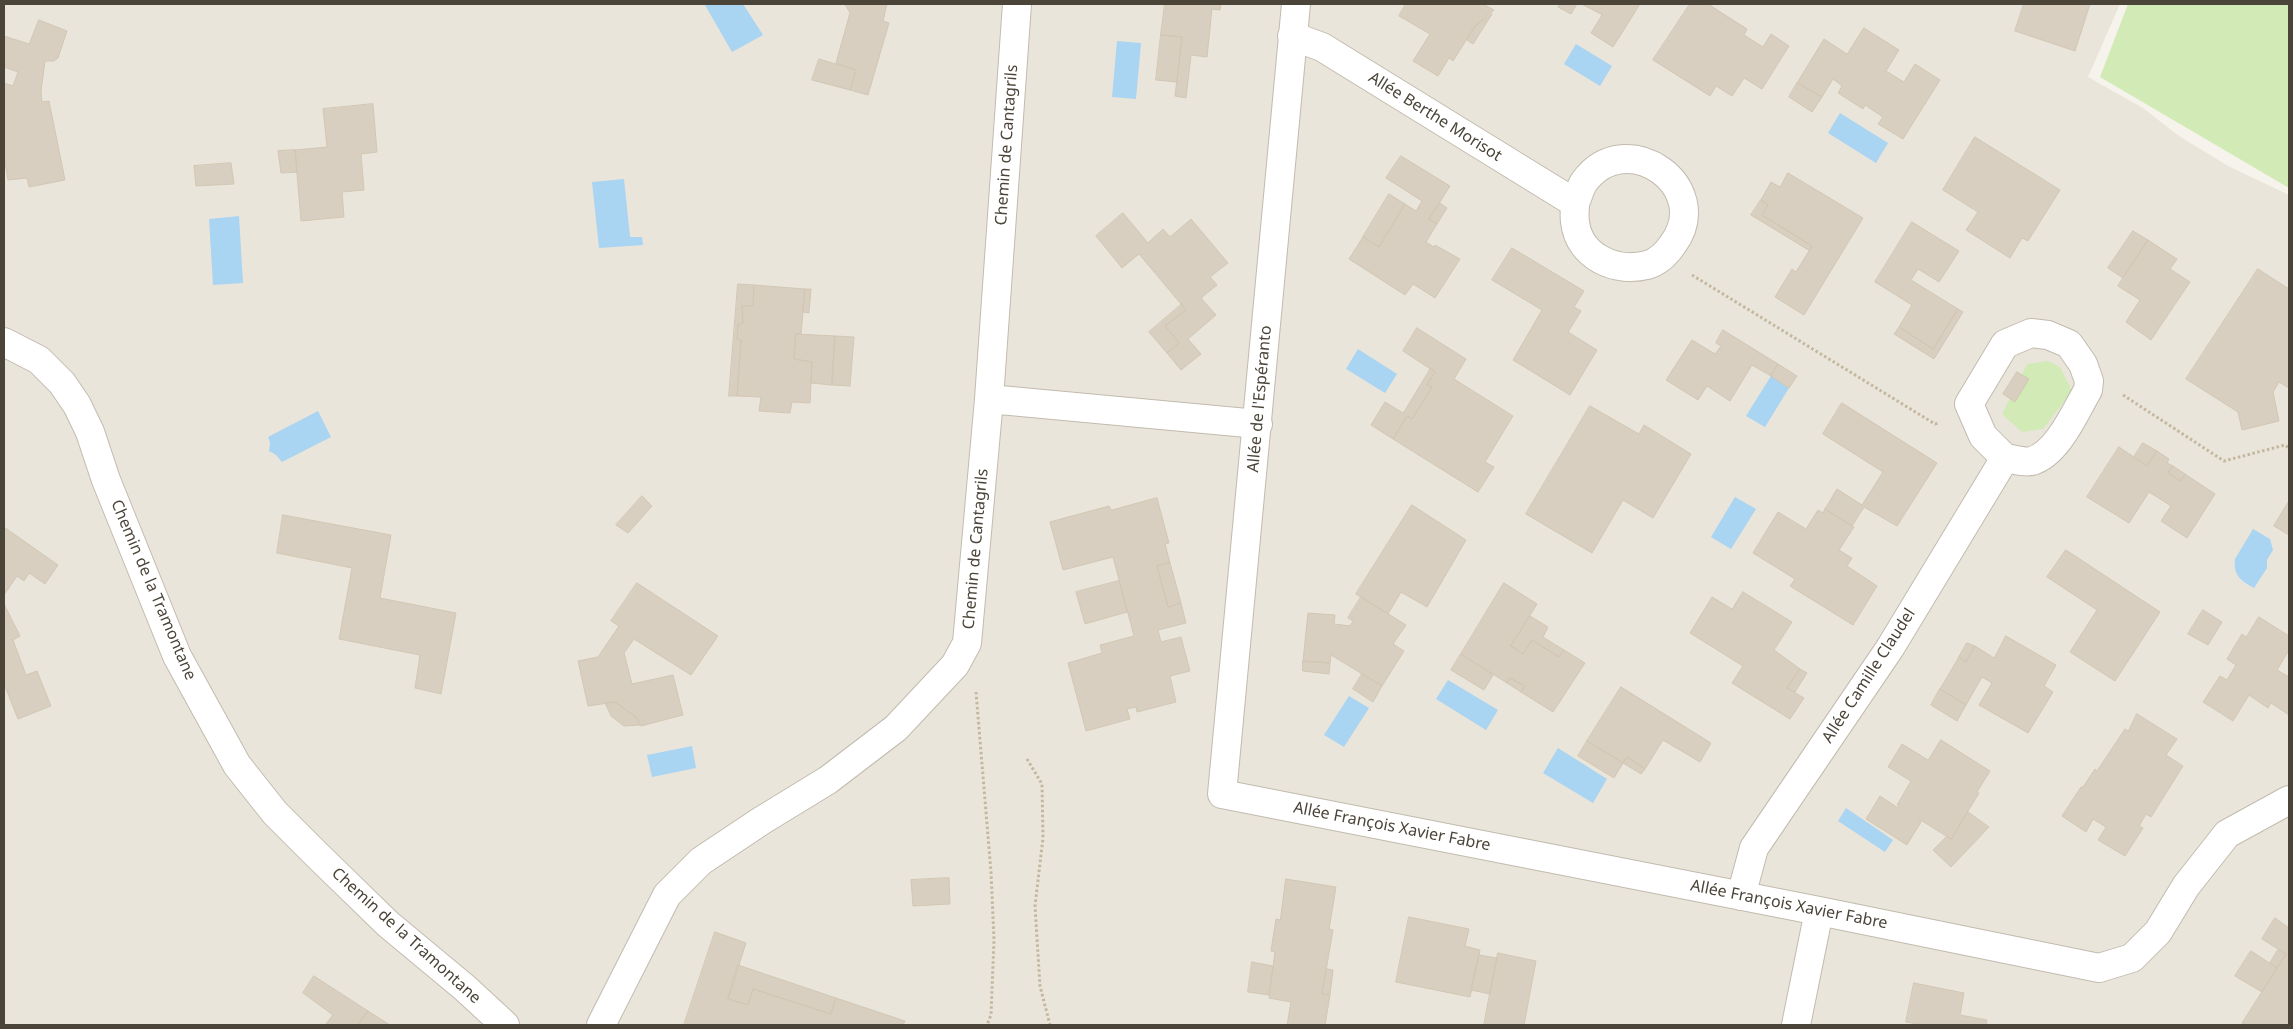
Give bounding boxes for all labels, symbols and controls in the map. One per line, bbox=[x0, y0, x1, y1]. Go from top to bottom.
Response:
street label: Chemin de Cantagrils bbox=[992, 64, 1022, 226]
street label: Allée Berthe Morisot bbox=[1365, 68, 1505, 166]
street label: Allée de l'Espéranto bbox=[1244, 325, 1276, 473]
street label: Chemin de Cantagrils bbox=[959, 468, 993, 630]
street label: Chemin de la Tramontane bbox=[106, 497, 200, 683]
street label: Allée Camille Claudel bbox=[1818, 605, 1920, 747]
street label: Allée François Xavier Fabre bbox=[1292, 798, 1492, 856]
street label: Chemin de la Tramontane bbox=[327, 864, 485, 1008]
street label: Allée François Xavier Fabre bbox=[1689, 876, 1889, 934]

